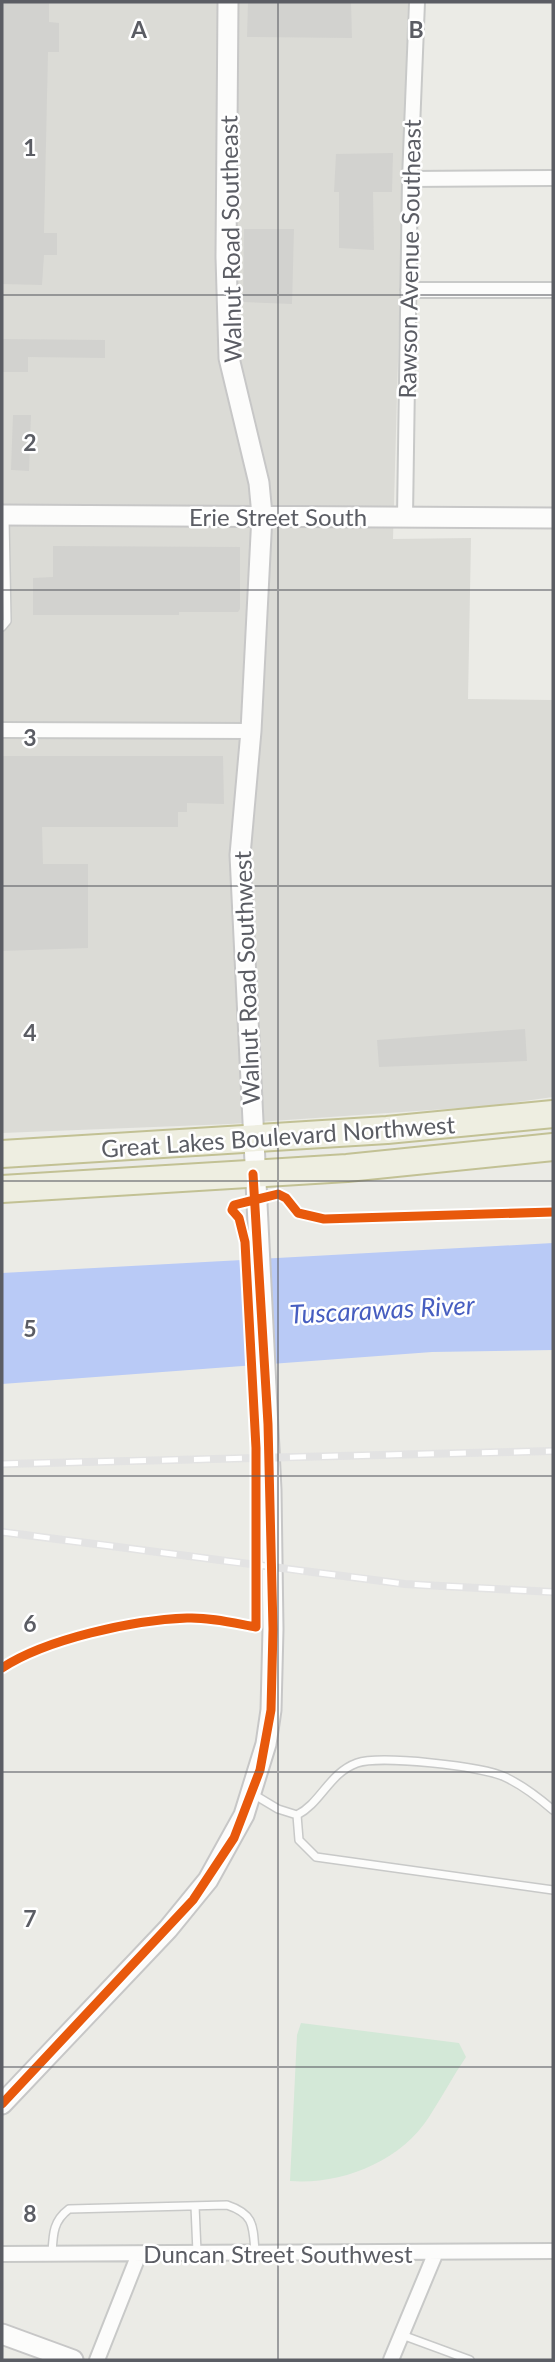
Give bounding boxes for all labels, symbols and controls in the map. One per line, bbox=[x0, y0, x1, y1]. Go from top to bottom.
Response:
text: A bbox=[130, 15, 148, 43]
text: B bbox=[408, 15, 424, 43]
street label: Walnut Road Southeast bbox=[213, 115, 247, 363]
street label: Rawson Avenue Southeast bbox=[392, 119, 426, 399]
text: 1 bbox=[23, 133, 37, 161]
text: 2 bbox=[23, 428, 37, 456]
street label: Erie Street South bbox=[189, 502, 367, 531]
text: 3 bbox=[23, 723, 37, 751]
street label: Walnut Road Southwest bbox=[227, 850, 265, 1106]
text: 4 bbox=[23, 1018, 37, 1046]
street label: Great Lakes Boulevard Northwest bbox=[100, 1109, 456, 1163]
water label: Tuscarawas River bbox=[289, 1288, 476, 1330]
text: 5 bbox=[23, 1314, 37, 1342]
text: 6 bbox=[23, 1609, 37, 1637]
text: 7 bbox=[23, 1904, 37, 1932]
text: 8 bbox=[23, 2199, 37, 2227]
street label: Duncan Street Southwest bbox=[143, 2239, 413, 2268]

